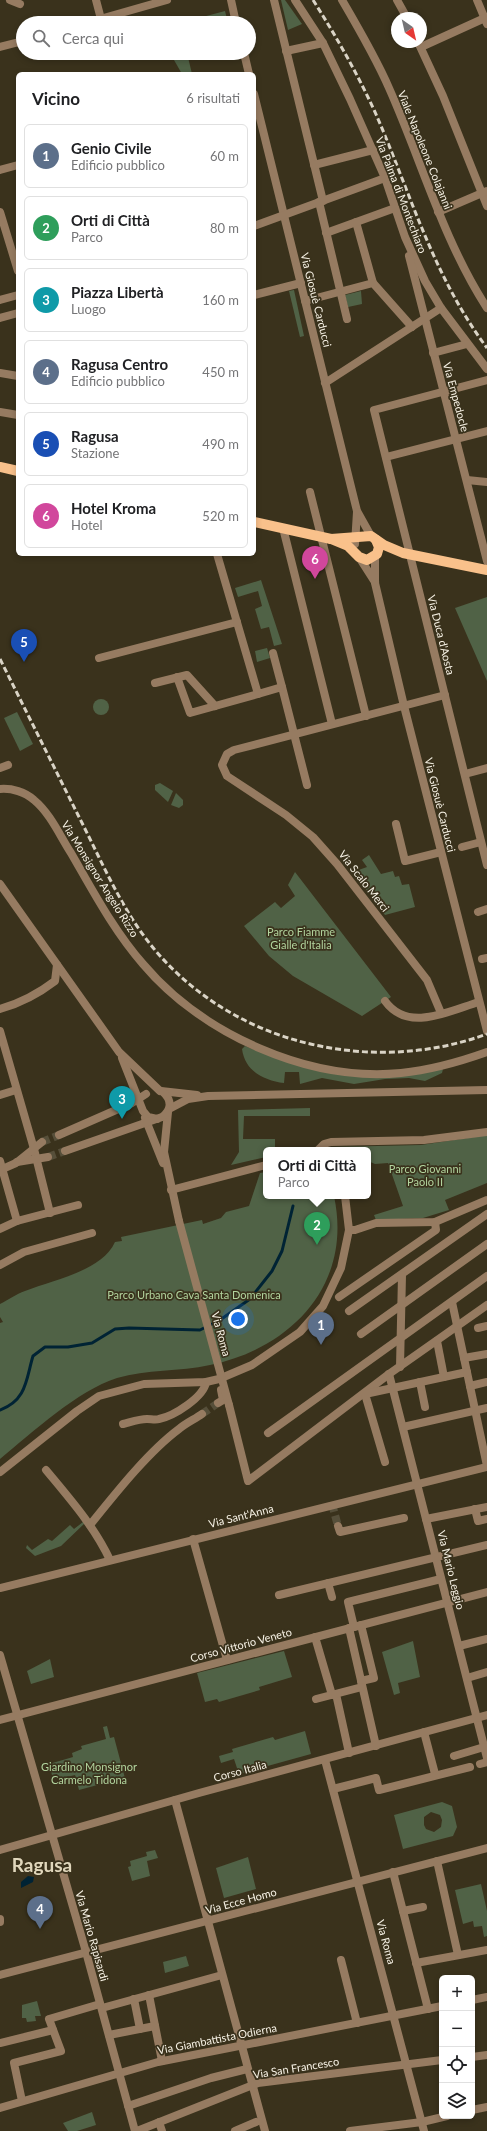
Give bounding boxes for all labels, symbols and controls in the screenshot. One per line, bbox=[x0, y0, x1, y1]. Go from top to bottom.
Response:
north arrow bbox=[391, 12, 427, 48]
search box bbox=[16, 16, 256, 60]
icon: search bbox=[30, 27, 52, 49]
text: Cerca qui bbox=[62, 29, 124, 47]
text: Vicino bbox=[32, 88, 80, 109]
street label: Viale Napoleone Colajanni bbox=[396, 89, 455, 211]
text: 6 risultati bbox=[186, 90, 240, 106]
street label: Via Palma di Montechiaro bbox=[373, 135, 430, 255]
text: Genio Civile bbox=[71, 139, 152, 157]
text: 1 bbox=[42, 148, 50, 164]
text: 60 m bbox=[210, 148, 239, 164]
text: Edificio pubblico bbox=[71, 157, 165, 173]
text: Orti di Città bbox=[71, 211, 150, 229]
text: 2 bbox=[42, 220, 50, 236]
text: 80 m bbox=[210, 220, 239, 236]
text: Parco bbox=[71, 229, 103, 245]
street label: Via Giosuè Carducci bbox=[298, 251, 335, 349]
text: Piazza Libertà bbox=[71, 283, 164, 301]
text: 3 bbox=[42, 292, 50, 308]
text: 160 m bbox=[202, 292, 239, 308]
text: Luogo bbox=[71, 301, 106, 317]
text: Ragusa Centro bbox=[71, 355, 168, 373]
street label: Via Empedocle bbox=[441, 361, 472, 433]
text: 4 bbox=[42, 364, 50, 380]
text: 450 m bbox=[202, 364, 239, 380]
text: Edificio pubblico bbox=[71, 373, 165, 389]
text: Ragusa bbox=[71, 427, 119, 445]
text: 5 bbox=[42, 436, 50, 452]
text: 490 m bbox=[202, 436, 239, 452]
text: Stazione bbox=[71, 445, 119, 461]
text: Hotel Kroma bbox=[71, 499, 156, 517]
text: 6 bbox=[42, 508, 50, 524]
text: 520 m bbox=[202, 508, 239, 524]
text: Hotel bbox=[71, 517, 103, 533]
pin: 6 bbox=[302, 546, 328, 579]
street label: Via Duca d'Aosta bbox=[425, 594, 458, 676]
pin: 5 bbox=[11, 629, 37, 662]
street label: Via Giosuè Carducci bbox=[422, 756, 459, 854]
street label: Via Monsignor Angelo Rizzo bbox=[59, 818, 142, 939]
street label: Via Scalo Merci bbox=[336, 847, 393, 914]
park label: Parco Fiamme Gialle d'Italia bbox=[267, 925, 335, 951]
pin: 3 bbox=[109, 1086, 135, 1119]
popup bbox=[263, 1147, 371, 1199]
text: Orti di Città bbox=[278, 1156, 356, 1174]
park label: Parco Giovanni Paolo II bbox=[389, 1162, 462, 1188]
text: Parco bbox=[278, 1174, 310, 1190]
pin: 2 bbox=[304, 1212, 330, 1245]
park label: Parco Urbano Cava Santa Domenica bbox=[107, 1288, 281, 1301]
your location bbox=[228, 1309, 248, 1329]
street label: Via Roma bbox=[209, 1310, 234, 1358]
pin: 1 bbox=[308, 1312, 334, 1345]
street label: Via Sant'Anna bbox=[207, 1501, 275, 1530]
street label: Via Mario Leggio bbox=[435, 1529, 468, 1611]
street label: Corso Vittorio Veneto bbox=[189, 1625, 293, 1664]
street label: Corso Italia bbox=[212, 1757, 268, 1784]
park label: Giardino Monsignor Carmelo Tidona bbox=[41, 1760, 137, 1786]
district label: Ragusa bbox=[12, 1853, 72, 1876]
street label: Via Ecce Homo bbox=[204, 1885, 278, 1916]
street label: Via Mario Rapisardi bbox=[73, 1889, 112, 1983]
pin: 4 bbox=[27, 1896, 53, 1929]
street label: Via Roma bbox=[374, 1918, 399, 1966]
map controls bbox=[439, 1975, 475, 2119]
button: + bbox=[439, 1975, 475, 2011]
button: − bbox=[439, 2011, 475, 2047]
street label: Via Giambattista Odierna bbox=[156, 2021, 278, 2056]
button: locate bbox=[439, 2047, 475, 2083]
street label: Via San Francesco bbox=[252, 2054, 340, 2081]
button: layers bbox=[439, 2083, 475, 2119]

